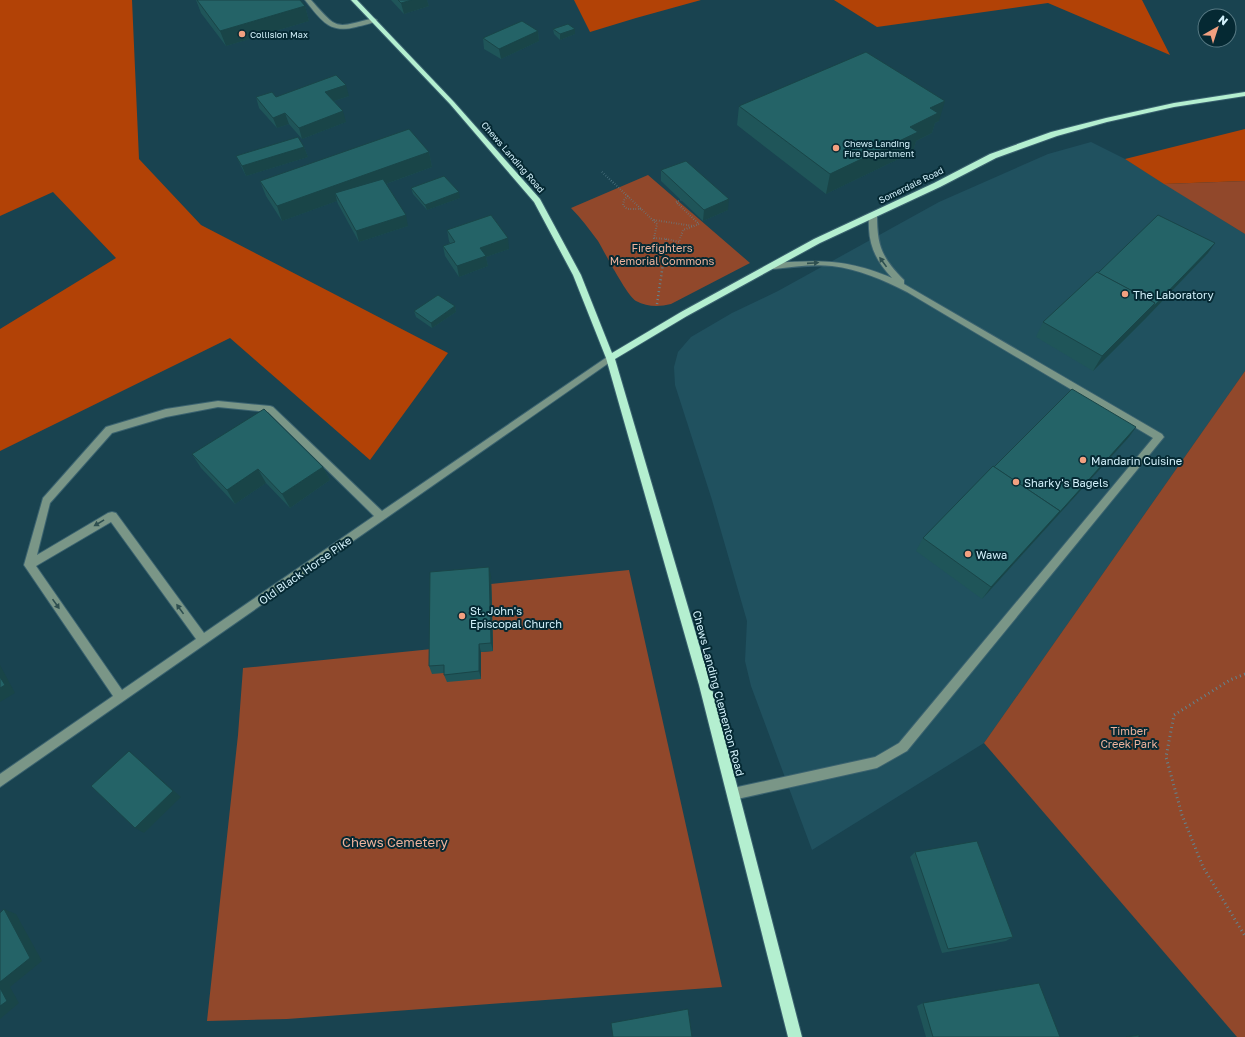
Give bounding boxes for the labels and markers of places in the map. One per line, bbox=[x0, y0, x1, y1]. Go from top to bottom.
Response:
marker: Collision Max bbox=[237, 29, 247, 39]
place label: Collision Max bbox=[250, 29, 308, 40]
place label: Chews Landing Fire Department bbox=[844, 138, 915, 159]
marker: Chews Landing Fire Department bbox=[831, 143, 841, 153]
place label: The Laboratory bbox=[1133, 288, 1214, 301]
marker: The Laboratory bbox=[1120, 289, 1130, 299]
place label: Mandarin Cuisine bbox=[1091, 454, 1182, 467]
marker: Mandarin Cuisine bbox=[1078, 455, 1088, 465]
place label: Sharky's Bagels bbox=[1024, 476, 1108, 489]
marker: Sharky's Bagels bbox=[1011, 477, 1021, 487]
place label: Wawa bbox=[976, 548, 1007, 561]
marker: Wawa bbox=[963, 549, 973, 559]
place label: St. John's Episcopal Church bbox=[470, 604, 562, 630]
marker: St. John's Episcopal Church bbox=[457, 611, 467, 621]

